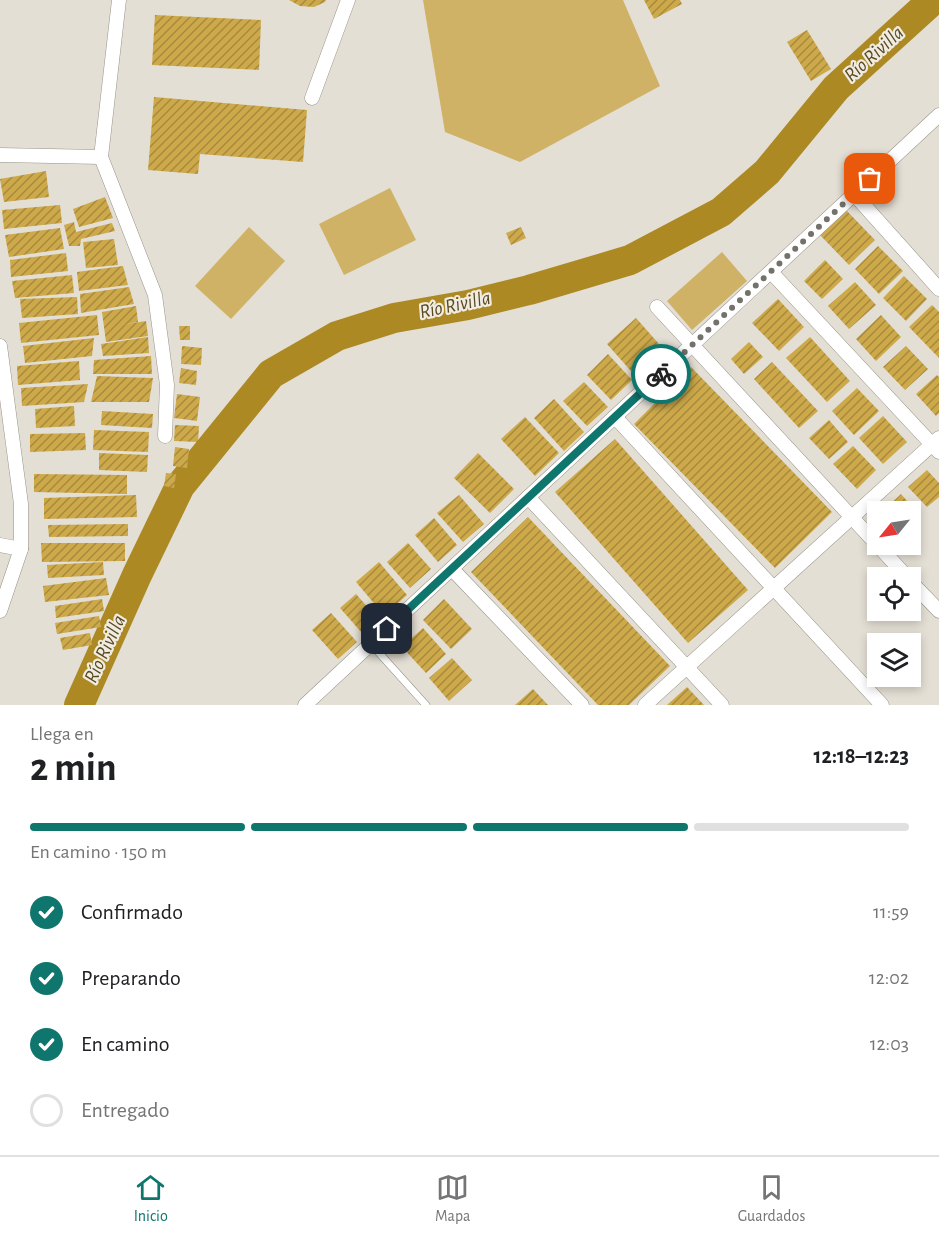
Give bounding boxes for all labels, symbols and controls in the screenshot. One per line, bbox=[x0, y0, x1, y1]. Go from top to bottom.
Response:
water label: Río Rivilla bbox=[840, 22, 908, 86]
pin bbox=[844, 153, 895, 204]
icon: bag bbox=[853, 162, 886, 195]
water label: Río Rivilla bbox=[418, 288, 492, 322]
courier bbox=[631, 344, 691, 404]
icon: bike bbox=[645, 358, 678, 391]
north arrow bbox=[867, 501, 921, 555]
map controls bbox=[867, 501, 921, 687]
button: locate bbox=[867, 567, 921, 621]
pin bbox=[361, 603, 412, 654]
water label: Río Rivilla bbox=[81, 612, 129, 686]
icon: home bbox=[370, 612, 403, 645]
button: layers bbox=[867, 633, 921, 687]
text: Llega en bbox=[30, 724, 94, 744]
text: 12:18–12:23 bbox=[814, 745, 909, 767]
text: 2 min bbox=[30, 749, 117, 788]
text: En camino · 150 m bbox=[30, 842, 167, 862]
icon: check bbox=[30, 896, 63, 929]
text: Confirmado bbox=[81, 901, 183, 923]
text: 11:59 bbox=[873, 902, 909, 922]
icon: check bbox=[30, 962, 63, 995]
text: Preparando bbox=[81, 967, 181, 989]
text: 12:02 bbox=[869, 968, 909, 988]
icon: check bbox=[30, 1028, 63, 1061]
text: En camino bbox=[81, 1033, 170, 1055]
text: 12:03 bbox=[870, 1034, 909, 1054]
text: Entregado bbox=[81, 1099, 170, 1121]
tab: Inicio bbox=[134, 1171, 168, 1226]
tab: Mapa bbox=[435, 1171, 470, 1226]
tab: Guardados bbox=[738, 1171, 805, 1226]

